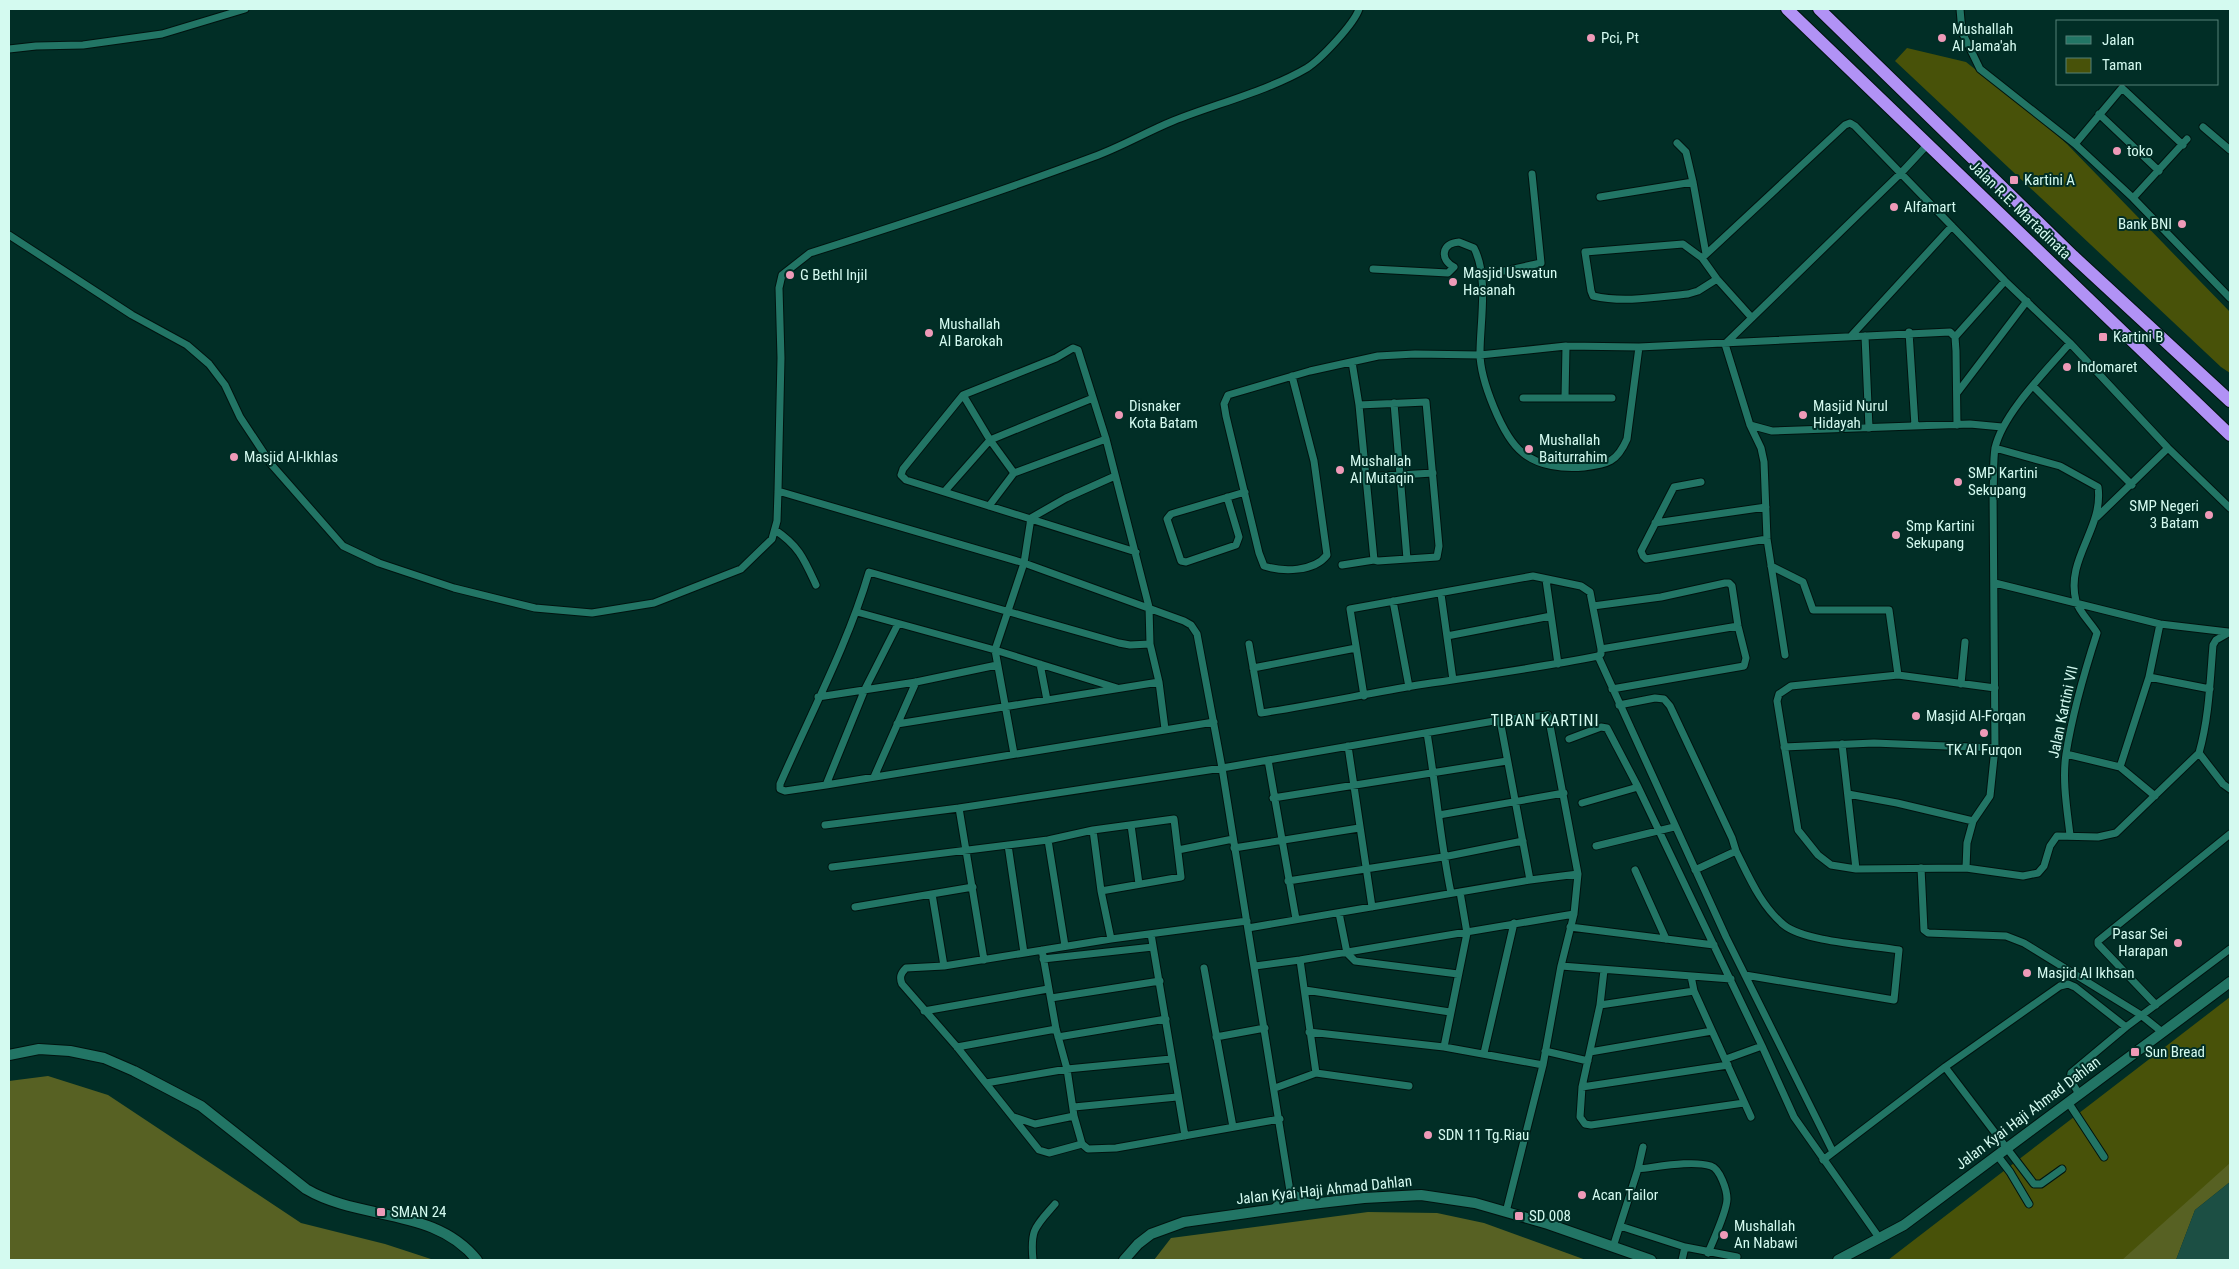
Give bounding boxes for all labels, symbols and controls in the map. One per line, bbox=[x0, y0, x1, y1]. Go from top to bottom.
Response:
place label: Mushallah Al Jama'ah bbox=[1952, 20, 2017, 55]
legend bbox=[2056, 20, 2219, 85]
place label: Pci, Pt bbox=[1601, 29, 1639, 47]
text: Jalan bbox=[2102, 31, 2134, 49]
marker: Pci, Pt bbox=[1585, 32, 1597, 44]
marker: Mushallah Al Jama'ah bbox=[1936, 32, 1948, 44]
text: Taman bbox=[2102, 56, 2142, 74]
place label: toko bbox=[2127, 142, 2153, 160]
marker: toko bbox=[2111, 145, 2123, 157]
street label: Jalan R.E. Martadinata bbox=[1965, 157, 2075, 263]
place label: Kartini A bbox=[2024, 171, 2075, 189]
marker: Kartini A bbox=[2008, 174, 2020, 186]
place label: Alfamart bbox=[1904, 198, 1956, 216]
marker: Alfamart bbox=[1888, 201, 1900, 213]
place label: Bank BNI bbox=[2118, 215, 2172, 233]
marker: Bank BNI bbox=[2176, 218, 2188, 230]
place label: Masjid Uswatun Hasanah bbox=[1463, 264, 1557, 299]
place label: G Bethl Injil bbox=[800, 266, 867, 284]
marker: G Bethl Injil bbox=[784, 269, 796, 281]
marker: Masjid Uswatun Hasanah bbox=[1447, 276, 1459, 288]
place label: Mushallah Al Barokah bbox=[939, 315, 1003, 350]
marker: Mushallah Al Barokah bbox=[923, 327, 935, 339]
place label: Kartini B bbox=[2113, 328, 2164, 346]
marker: Kartini B bbox=[2097, 331, 2109, 343]
place label: Indomaret bbox=[2077, 358, 2137, 376]
marker: Indomaret bbox=[2061, 361, 2073, 373]
place label: Disnaker Kota Batam bbox=[1129, 397, 1198, 432]
place label: Masjid Nurul Hidayah bbox=[1813, 397, 1888, 432]
marker: Disnaker Kota Batam bbox=[1113, 409, 1125, 421]
marker: Masjid Nurul Hidayah bbox=[1797, 409, 1809, 421]
place label: Mushallah Baiturrahim bbox=[1539, 431, 1608, 466]
marker: Mushallah Baiturrahim bbox=[1523, 443, 1535, 455]
place label: Masjid Al-Ikhlas bbox=[244, 448, 338, 466]
marker: Masjid Al-Ikhlas bbox=[228, 451, 240, 463]
place label: Mushallah Al Mutaqin bbox=[1350, 452, 1414, 487]
marker: Mushallah Al Mutaqin bbox=[1334, 464, 1346, 476]
place label: SMP Kartini Sekupang bbox=[1968, 464, 2038, 499]
marker: SMP Kartini Sekupang bbox=[1952, 476, 1964, 488]
place label: SMP Negeri 3 Batam bbox=[2129, 497, 2199, 532]
marker: SMP Negeri 3 Batam bbox=[2203, 509, 2215, 521]
place label: Smp Kartini Sekupang bbox=[1906, 517, 1975, 552]
marker: Smp Kartini Sekupang bbox=[1890, 529, 1902, 541]
street label: Jalan Kartini VII bbox=[2044, 664, 2082, 760]
place label: Masjid Al-Forqan bbox=[1926, 707, 2026, 725]
marker: Masjid Al-Forqan bbox=[1910, 710, 1922, 722]
district label: TIBAN KARTINI bbox=[1491, 711, 1599, 730]
marker: TK Al Furqon bbox=[1978, 727, 1990, 739]
place label: TK Al Furqon bbox=[1946, 741, 2022, 759]
place label: Pasar Sei Harapan bbox=[2112, 925, 2168, 960]
marker: Pasar Sei Harapan bbox=[2172, 937, 2184, 949]
place label: Masjid Al Ikhsan bbox=[2037, 964, 2135, 982]
marker: Masjid Al Ikhsan bbox=[2021, 967, 2033, 979]
place label: Sun Bread bbox=[2145, 1043, 2205, 1061]
marker: Sun Bread bbox=[2129, 1046, 2141, 1058]
street label: Jalan Kyai Haji Ahmad Dahlan bbox=[1952, 1053, 2104, 1173]
place label: SDN 11 Tg.Riau bbox=[1438, 1126, 1529, 1144]
marker: SDN 11 Tg.Riau bbox=[1422, 1129, 1434, 1141]
street label: Jalan Kyai Haji Ahmad Dahlan bbox=[1235, 1172, 1413, 1208]
place label: Acan Tailor bbox=[1592, 1186, 1659, 1204]
marker: Acan Tailor bbox=[1576, 1189, 1588, 1201]
place label: SMAN 24 bbox=[391, 1203, 446, 1221]
marker: SMAN 24 bbox=[375, 1206, 387, 1218]
place label: SD 008 bbox=[1529, 1207, 1571, 1225]
marker: SD 008 bbox=[1513, 1210, 1525, 1222]
place label: Mushallah An Nabawi bbox=[1734, 1217, 1798, 1252]
marker: Mushallah An Nabawi bbox=[1718, 1229, 1730, 1241]

